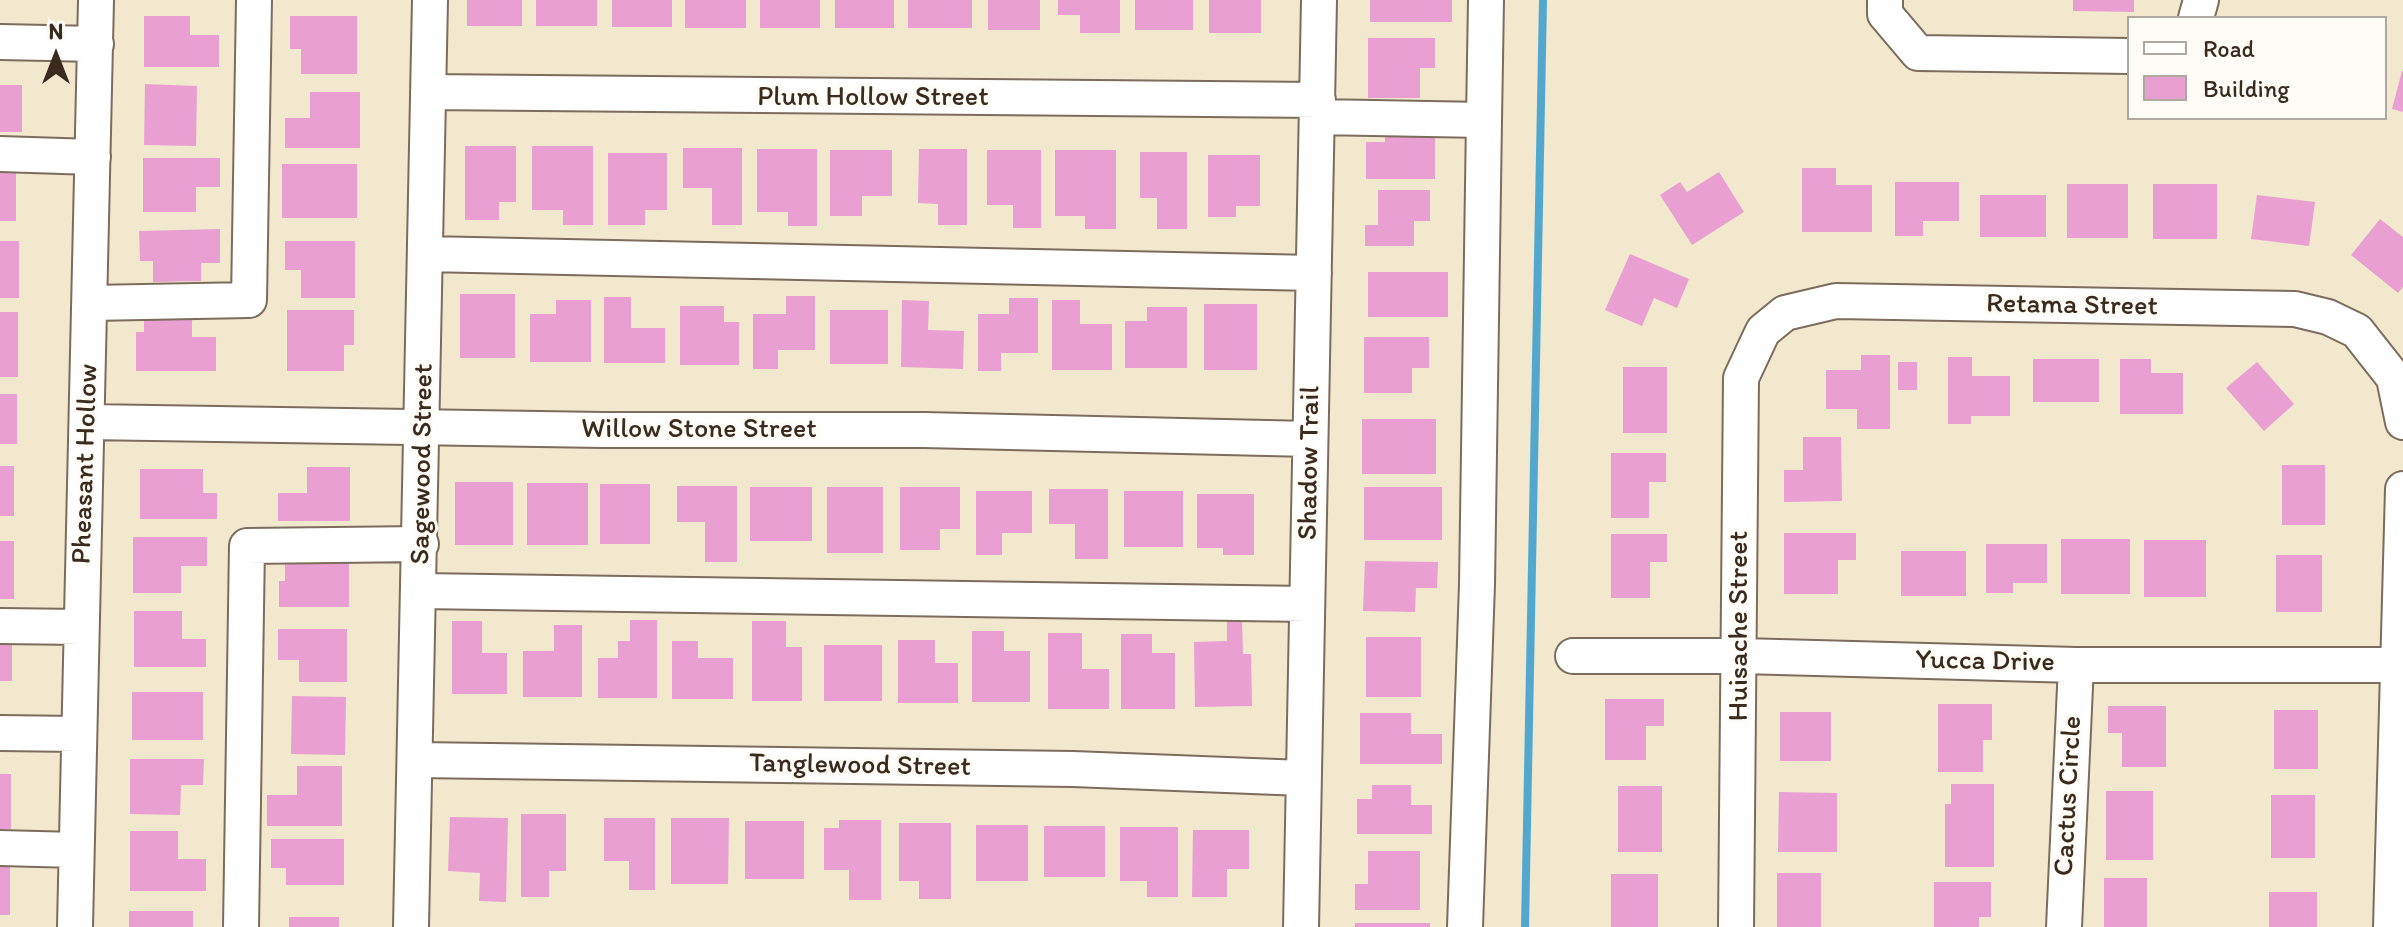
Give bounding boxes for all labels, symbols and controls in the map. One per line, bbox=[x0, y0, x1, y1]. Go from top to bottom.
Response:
north arrow bbox=[16, 16, 96, 96]
legend bbox=[2127, 16, 2387, 120]
text: N bbox=[49, 18, 63, 45]
text: Road bbox=[2203, 34, 2255, 63]
text: Building bbox=[2203, 74, 2290, 103]
street label: Plum Hollow Street bbox=[757, 81, 989, 115]
street label: Retama Street bbox=[1986, 288, 2158, 324]
street label: Pheasant Hollow bbox=[66, 363, 106, 565]
street label: Sagewood Street bbox=[404, 363, 442, 565]
street label: Shadow Trail bbox=[1292, 385, 1328, 541]
street label: Willow Stone Street bbox=[581, 413, 817, 447]
street label: Huisache Street bbox=[1723, 531, 1757, 721]
street label: Yucca Drive bbox=[1915, 644, 2055, 680]
street label: Cactus Circle bbox=[2048, 715, 2090, 877]
street label: Tanglewood Street bbox=[749, 747, 971, 785]

